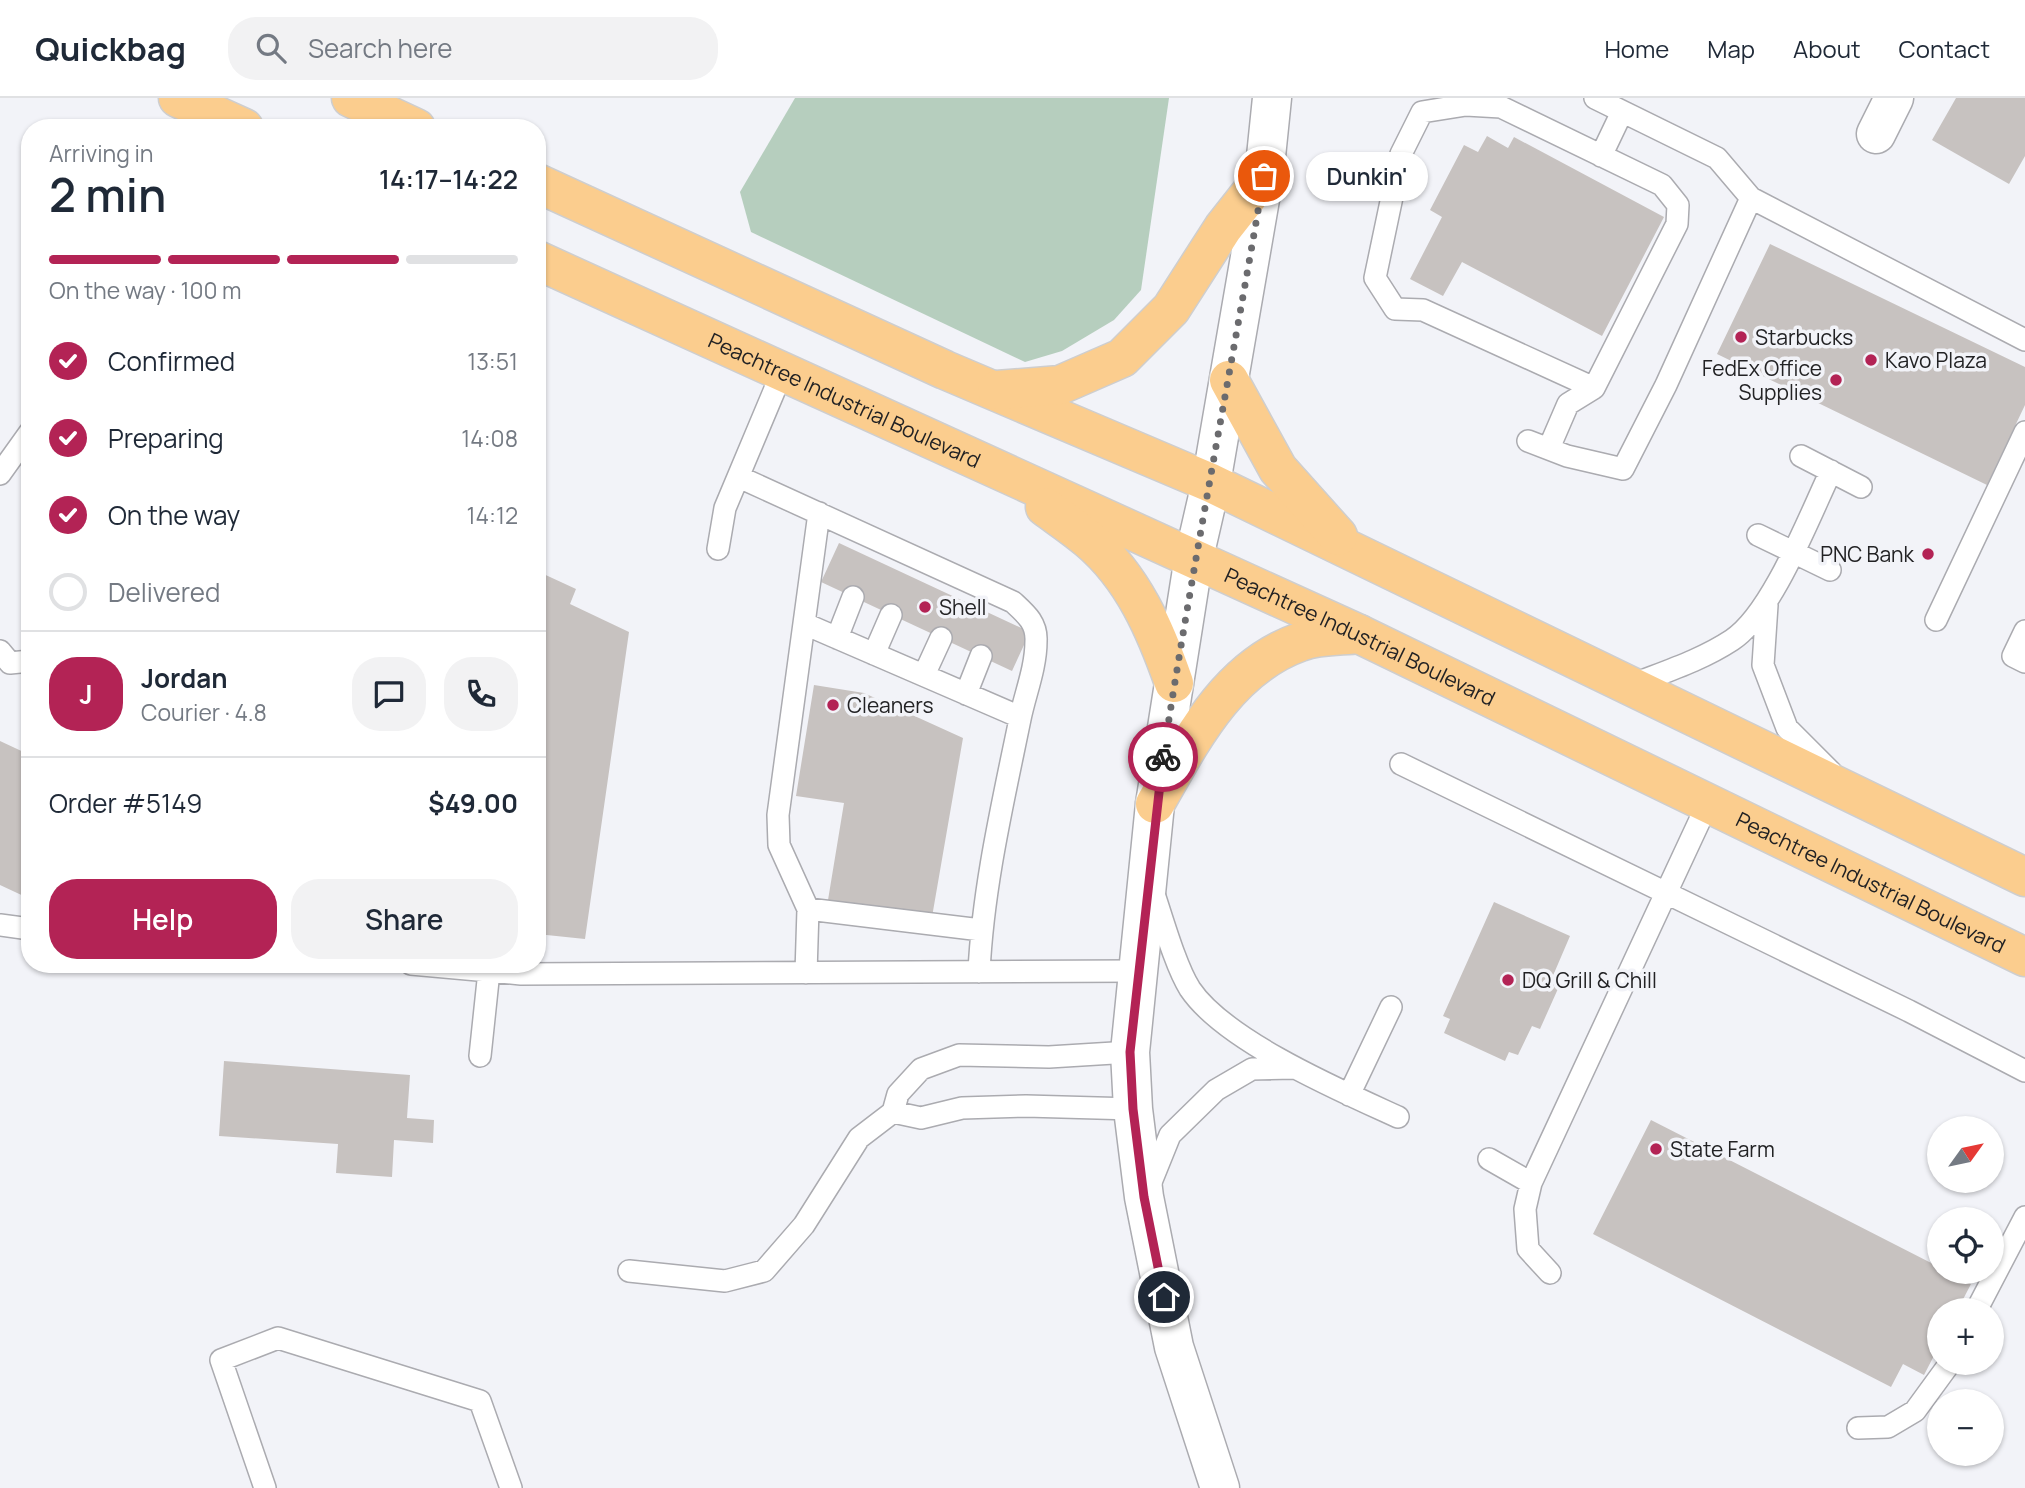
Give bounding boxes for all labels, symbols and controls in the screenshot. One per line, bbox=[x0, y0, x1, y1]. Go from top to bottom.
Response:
search box bbox=[228, 17, 718, 80]
text: Quickbag bbox=[35, 26, 186, 71]
icon: search bbox=[252, 29, 290, 67]
text: Search here bbox=[308, 30, 453, 66]
text: Home bbox=[1604, 32, 1669, 65]
text: Map bbox=[1707, 32, 1755, 65]
text: About bbox=[1793, 32, 1861, 65]
text: Contact bbox=[1899, 32, 1990, 65]
text: Arriving in bbox=[49, 137, 154, 169]
pin bbox=[1234, 146, 1294, 206]
callout: Dunkin' bbox=[1306, 152, 1428, 200]
icon: bag bbox=[1245, 157, 1283, 195]
text: Dunkin' bbox=[1326, 160, 1408, 192]
text: 14:17–14:22 bbox=[379, 161, 518, 197]
text: 2 min bbox=[49, 163, 166, 226]
text: On the way · 100 m bbox=[49, 274, 242, 306]
place label: Starbucks bbox=[1755, 323, 1853, 351]
street label: Peachtree Industrial Boulevard bbox=[704, 326, 985, 474]
marker: Starbucks bbox=[1733, 329, 1749, 345]
icon: check bbox=[49, 342, 87, 380]
text: Confirmed bbox=[108, 343, 235, 379]
text: 13:51 bbox=[467, 345, 518, 377]
place label: Kavo Plaza bbox=[1885, 346, 1987, 374]
marker: Kavo Plaza bbox=[1863, 352, 1879, 368]
place label: FedEx Office Supplies bbox=[1702, 354, 1822, 406]
marker: FedEx Office Supplies bbox=[1828, 372, 1844, 388]
icon: check bbox=[49, 419, 87, 457]
text: Preparing bbox=[108, 420, 224, 456]
text: 14:08 bbox=[461, 422, 518, 454]
icon: check bbox=[49, 496, 87, 534]
text: On the way bbox=[108, 497, 240, 533]
text: 14:12 bbox=[467, 499, 518, 531]
place label: PNC Bank bbox=[1820, 540, 1915, 568]
marker: PNC Bank bbox=[1920, 546, 1936, 562]
street label: Peachtree Industrial Boulevard bbox=[1220, 561, 1500, 712]
text: Delivered bbox=[108, 574, 220, 610]
place label: Shell bbox=[939, 593, 987, 621]
marker: Shell bbox=[917, 599, 933, 615]
button: chat bbox=[352, 657, 426, 731]
button: phone bbox=[444, 657, 518, 731]
text: Jordan bbox=[141, 660, 227, 696]
text: J bbox=[79, 676, 93, 712]
place label: Cleaners bbox=[847, 691, 934, 719]
text: Courier · 4.8 bbox=[141, 696, 267, 728]
marker: Cleaners bbox=[825, 697, 841, 713]
courier bbox=[1128, 722, 1198, 792]
icon: bike bbox=[1144, 738, 1182, 776]
text: Order #5149 bbox=[49, 785, 202, 821]
text: $49.00 bbox=[428, 785, 518, 821]
street label: Peachtree Industrial Boulevard bbox=[1732, 805, 2010, 959]
button: Help bbox=[49, 879, 277, 959]
button: Share bbox=[291, 879, 518, 959]
place label: DQ Grill & Chill bbox=[1522, 966, 1657, 994]
marker: DQ Grill & Chill bbox=[1500, 972, 1516, 988]
north arrow bbox=[1927, 1116, 2004, 1194]
map controls bbox=[1927, 1116, 2004, 1466]
place label: State Farm bbox=[1670, 1135, 1775, 1163]
marker: State Farm bbox=[1648, 1141, 1664, 1157]
button: locate bbox=[1927, 1207, 2004, 1284]
pin bbox=[1134, 1267, 1194, 1327]
icon: home bbox=[1145, 1278, 1183, 1316]
button: + bbox=[1927, 1298, 2004, 1375]
button: − bbox=[1927, 1389, 2004, 1466]

